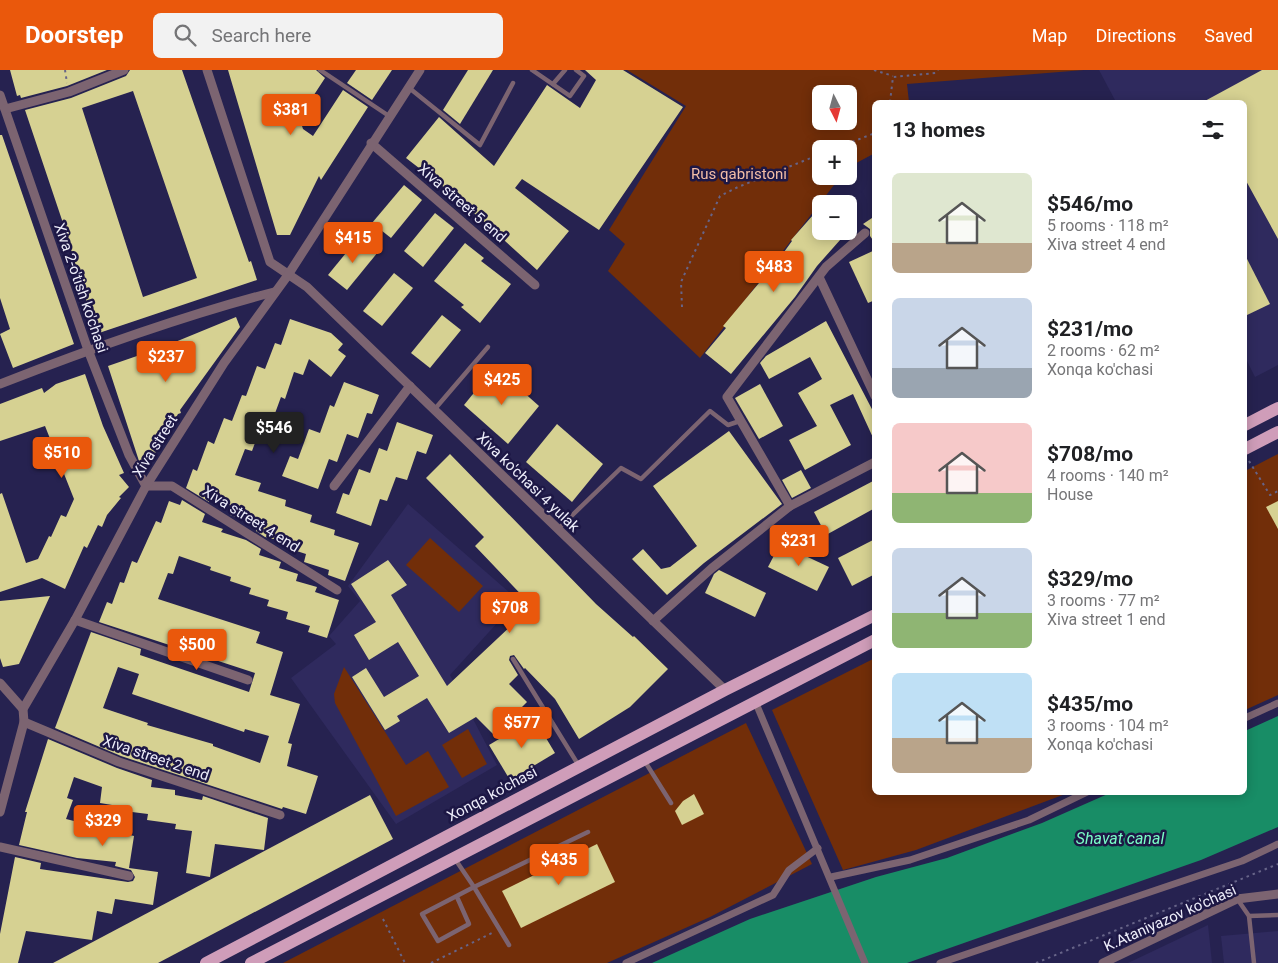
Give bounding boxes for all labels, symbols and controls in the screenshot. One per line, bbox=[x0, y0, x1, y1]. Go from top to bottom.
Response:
search box bbox=[153, 13, 503, 58]
text: Doorstep bbox=[25, 21, 123, 49]
icon: search bbox=[171, 21, 199, 49]
text: Search here bbox=[211, 24, 311, 47]
text: Map bbox=[1032, 25, 1067, 46]
text: Directions bbox=[1095, 25, 1176, 46]
text: Saved bbox=[1204, 25, 1253, 46]
north arrow bbox=[812, 85, 858, 130]
map controls bbox=[812, 85, 857, 240]
pin: $381 bbox=[261, 93, 321, 136]
text: $381 bbox=[273, 100, 309, 119]
icon: filters bbox=[1199, 116, 1227, 144]
text: 13 homes bbox=[892, 118, 985, 142]
button: + bbox=[812, 140, 857, 185]
street label: Xiva street 5 end bbox=[414, 160, 510, 246]
park label: Rus qabristoni bbox=[691, 165, 787, 183]
text: $546/mo bbox=[1047, 192, 1133, 216]
icon: home bbox=[932, 193, 992, 253]
button: − bbox=[812, 195, 857, 240]
text: 5 rooms · 118 m² bbox=[1047, 216, 1169, 235]
street label: Xiva 2-o'tish ko'chasi bbox=[50, 221, 112, 355]
pin: $415 bbox=[323, 222, 383, 264]
text: $415 bbox=[335, 228, 371, 247]
text: Xiva street 4 end bbox=[1047, 235, 1165, 254]
pin: $483 bbox=[744, 250, 804, 293]
text: $483 bbox=[756, 257, 792, 276]
text: $231/mo bbox=[1047, 317, 1133, 341]
icon: home bbox=[932, 318, 992, 378]
pin: $237 bbox=[136, 340, 196, 383]
text: 2 rooms · 62 m² bbox=[1047, 341, 1160, 360]
text: $237 bbox=[148, 347, 184, 366]
text: Xonqa ko'chasi bbox=[1047, 360, 1153, 379]
pin: $425 bbox=[472, 364, 532, 406]
text: $425 bbox=[484, 370, 520, 389]
street label: Xiva street bbox=[129, 411, 181, 481]
pin: $546 bbox=[244, 412, 304, 454]
text: $546 bbox=[256, 418, 292, 437]
street label: Xiva ko'chasi 4 yulak bbox=[473, 428, 583, 536]
pin: $510 bbox=[32, 436, 92, 479]
text: $708/mo bbox=[1047, 442, 1133, 466]
text: $510 bbox=[44, 443, 80, 462]
icon: home bbox=[932, 443, 992, 503]
text: 4 rooms · 140 m² bbox=[1047, 466, 1169, 485]
street label: Xiva street 4 end bbox=[199, 482, 303, 556]
text: House bbox=[1047, 485, 1093, 504]
pin: $231 bbox=[769, 524, 829, 567]
text: $231 bbox=[781, 531, 817, 550]
text: $329/mo bbox=[1047, 567, 1133, 591]
icon: home bbox=[932, 568, 992, 628]
text: 3 rooms · 77 m² bbox=[1047, 591, 1160, 610]
pin: $708 bbox=[480, 592, 540, 634]
text: $708 bbox=[492, 598, 528, 617]
text: Xiva street 1 end bbox=[1047, 610, 1165, 629]
pin: $500 bbox=[167, 628, 227, 671]
text: $500 bbox=[179, 635, 215, 654]
text: $435/mo bbox=[1047, 692, 1133, 716]
icon: home bbox=[932, 693, 992, 753]
pin: $577 bbox=[492, 706, 552, 749]
text: $577 bbox=[504, 713, 540, 732]
text: 3 rooms · 104 m² bbox=[1047, 716, 1169, 735]
street label: Xiva street 2 end bbox=[101, 731, 211, 785]
text: Xonqa ko'chasi bbox=[1047, 735, 1153, 754]
street label: Xonqa ko'chasi bbox=[444, 763, 540, 825]
pin: $329 bbox=[73, 804, 133, 847]
text: $329 bbox=[85, 811, 121, 830]
water label: Shavat canal bbox=[1076, 829, 1164, 848]
pin: $435 bbox=[529, 844, 589, 886]
text: $435 bbox=[541, 850, 577, 869]
street label: K.Ataniyazov ko'chasi bbox=[1101, 881, 1239, 955]

